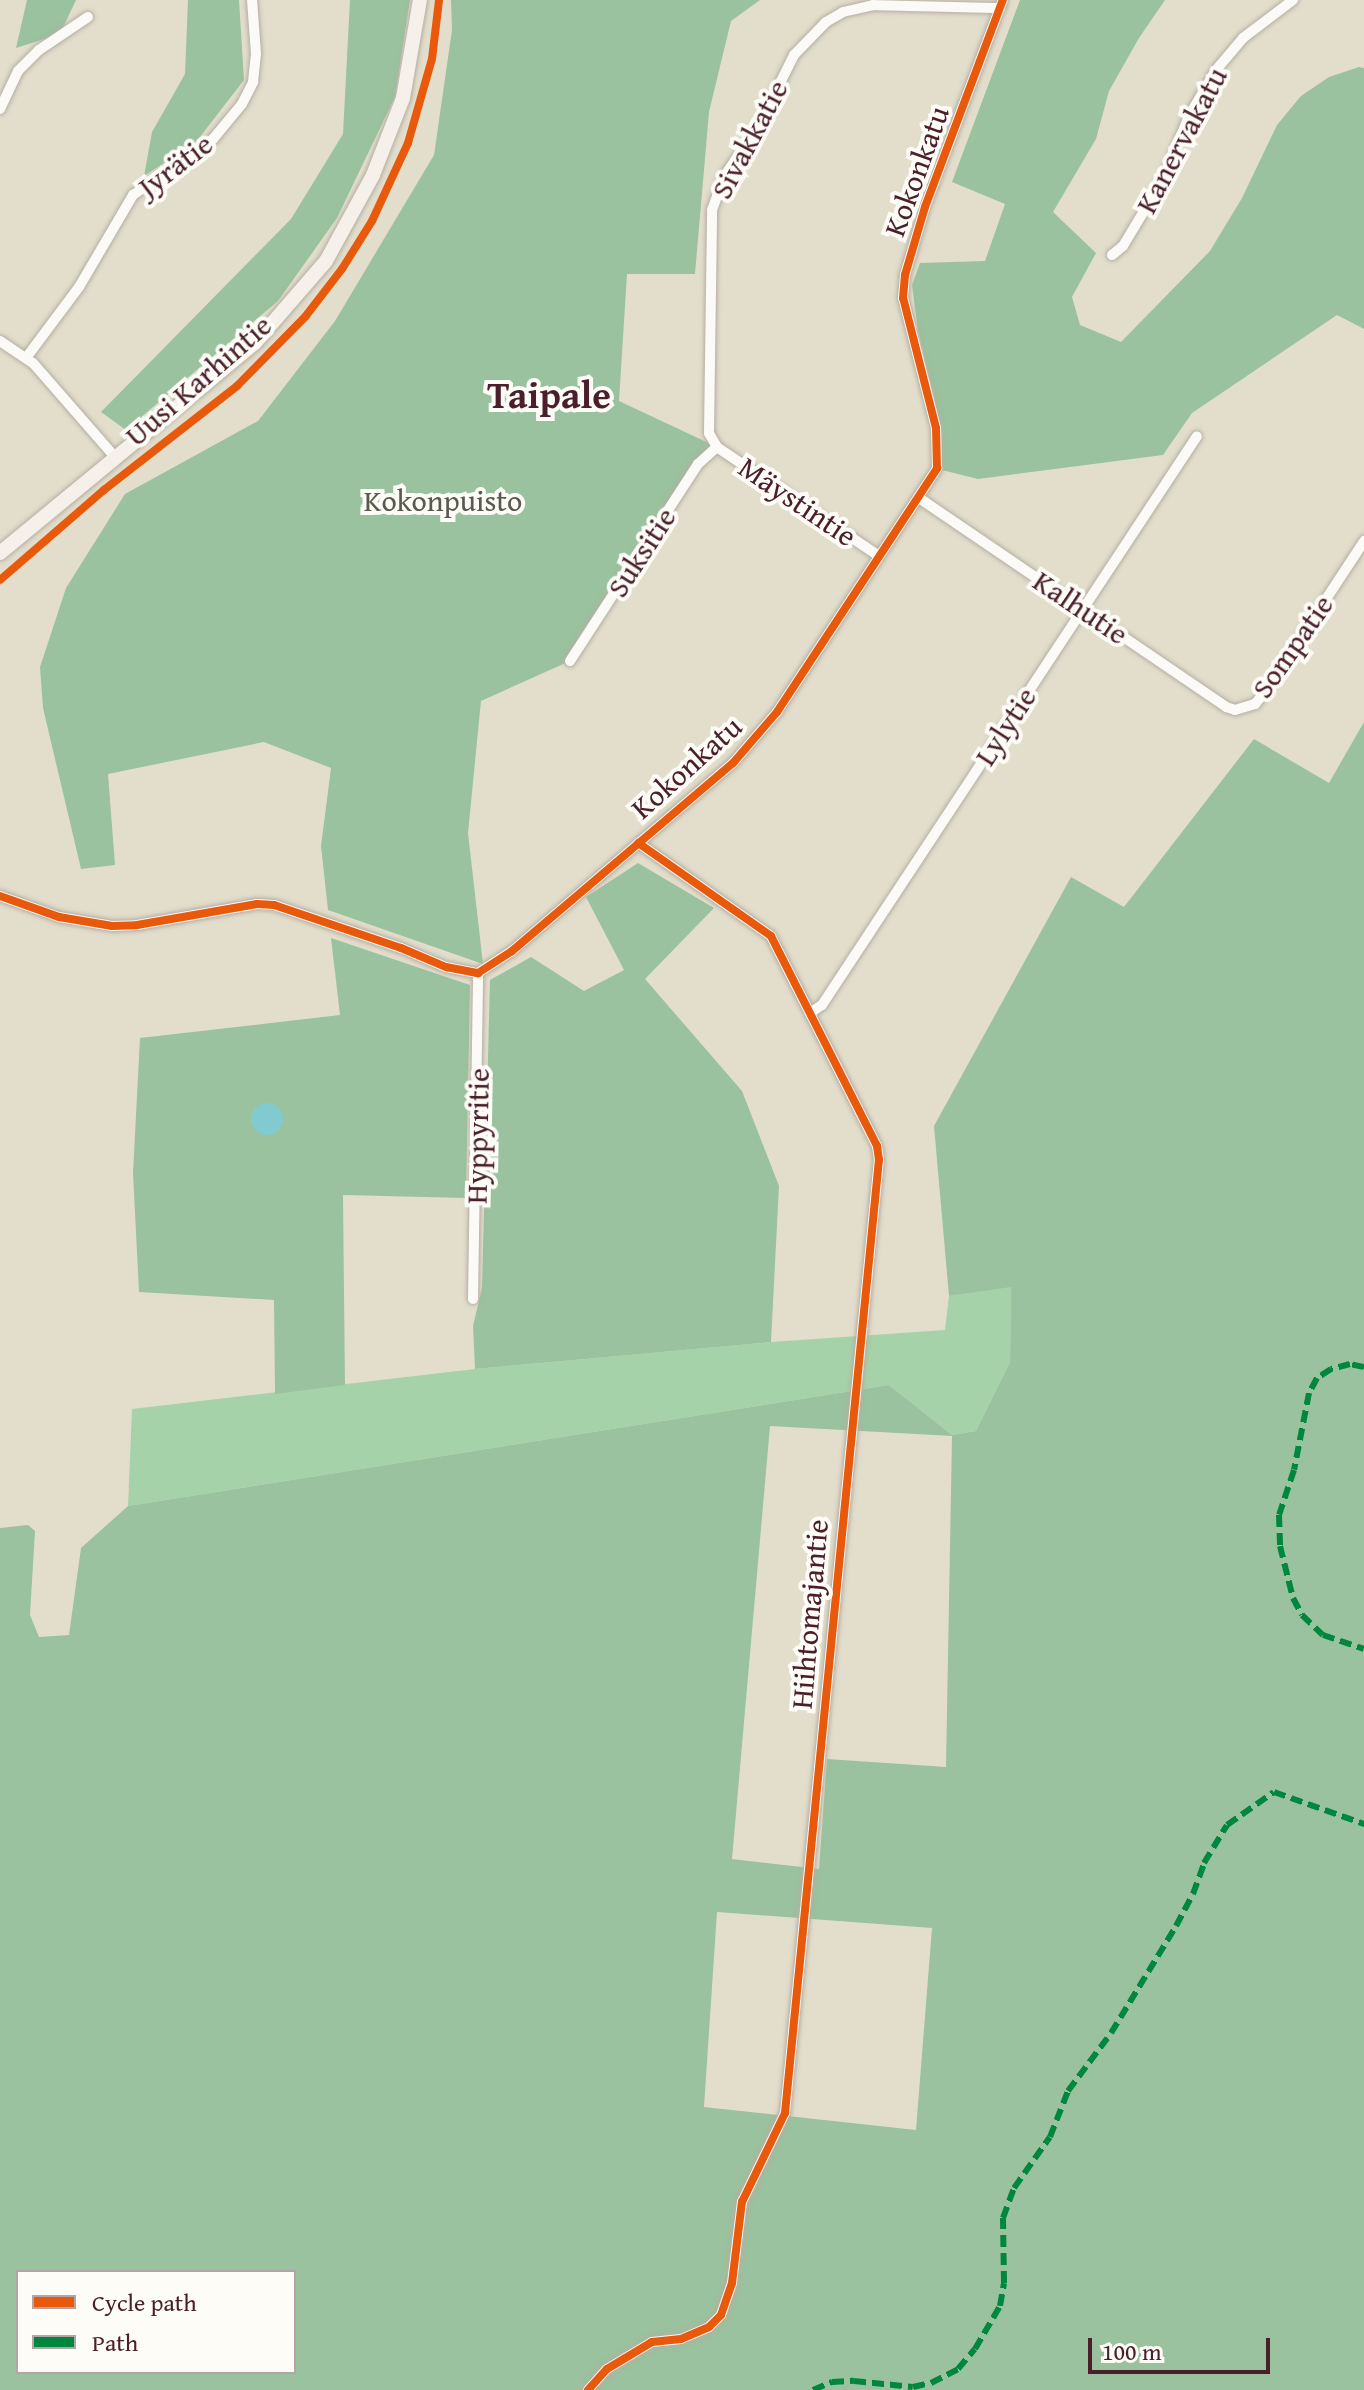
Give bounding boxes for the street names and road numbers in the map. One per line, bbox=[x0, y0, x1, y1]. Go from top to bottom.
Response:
street label: Kanervakatu bbox=[1128, 61, 1234, 219]
street label: Sivakkatie bbox=[703, 73, 795, 205]
street label: Kokonkatu bbox=[876, 101, 956, 241]
street label: Jyrätie bbox=[131, 125, 219, 205]
street label: Uusi Karhintie bbox=[117, 307, 279, 453]
street label: Mäystintie bbox=[732, 448, 864, 554]
street label: Suksitie bbox=[599, 500, 683, 604]
street label: Kalhutie bbox=[1027, 562, 1135, 652]
street label: Sompatie bbox=[1243, 587, 1341, 705]
street label: Lylytie bbox=[966, 680, 1044, 772]
street label: Kokonkatu bbox=[623, 708, 749, 826]
street label: Hyppyritie bbox=[458, 1068, 496, 1204]
street label: Hiihtomajantie bbox=[783, 1518, 835, 1710]

